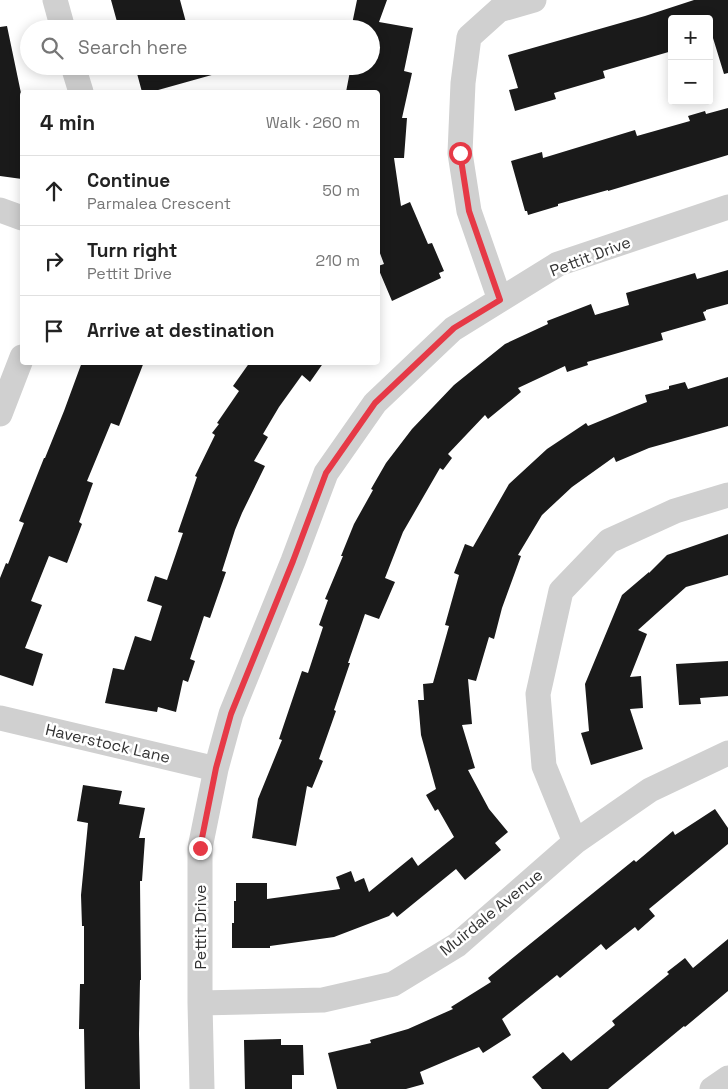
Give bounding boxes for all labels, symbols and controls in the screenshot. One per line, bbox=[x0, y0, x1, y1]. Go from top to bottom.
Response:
map controls bbox=[668, 15, 713, 105]
button: + bbox=[668, 15, 713, 60]
search box bbox=[20, 20, 380, 75]
icon: search bbox=[38, 34, 66, 62]
text: Search here bbox=[78, 35, 188, 60]
button: − bbox=[668, 60, 713, 105]
text: 4 min bbox=[40, 109, 95, 136]
text: Walk · 260 m bbox=[266, 112, 360, 133]
route start bbox=[449, 142, 472, 165]
text: Continue bbox=[87, 168, 170, 193]
icon: ahead bbox=[40, 177, 68, 205]
text: 50 m bbox=[322, 180, 360, 201]
text: Parmalea Crescent bbox=[87, 193, 231, 214]
street label: Pettit Drive bbox=[547, 231, 634, 282]
text: Turn right bbox=[87, 238, 177, 263]
icon: right bbox=[40, 247, 68, 275]
text: 210 m bbox=[316, 250, 360, 271]
text: Pettit Drive bbox=[87, 263, 172, 284]
icon: arrive bbox=[40, 317, 68, 345]
text: Arrive at destination bbox=[87, 318, 275, 343]
street label: Haverstock Lane bbox=[43, 719, 172, 768]
route end bbox=[189, 837, 212, 860]
street label: Muirdale Avenue bbox=[436, 864, 547, 960]
street label: Pettit Drive bbox=[190, 884, 211, 970]

